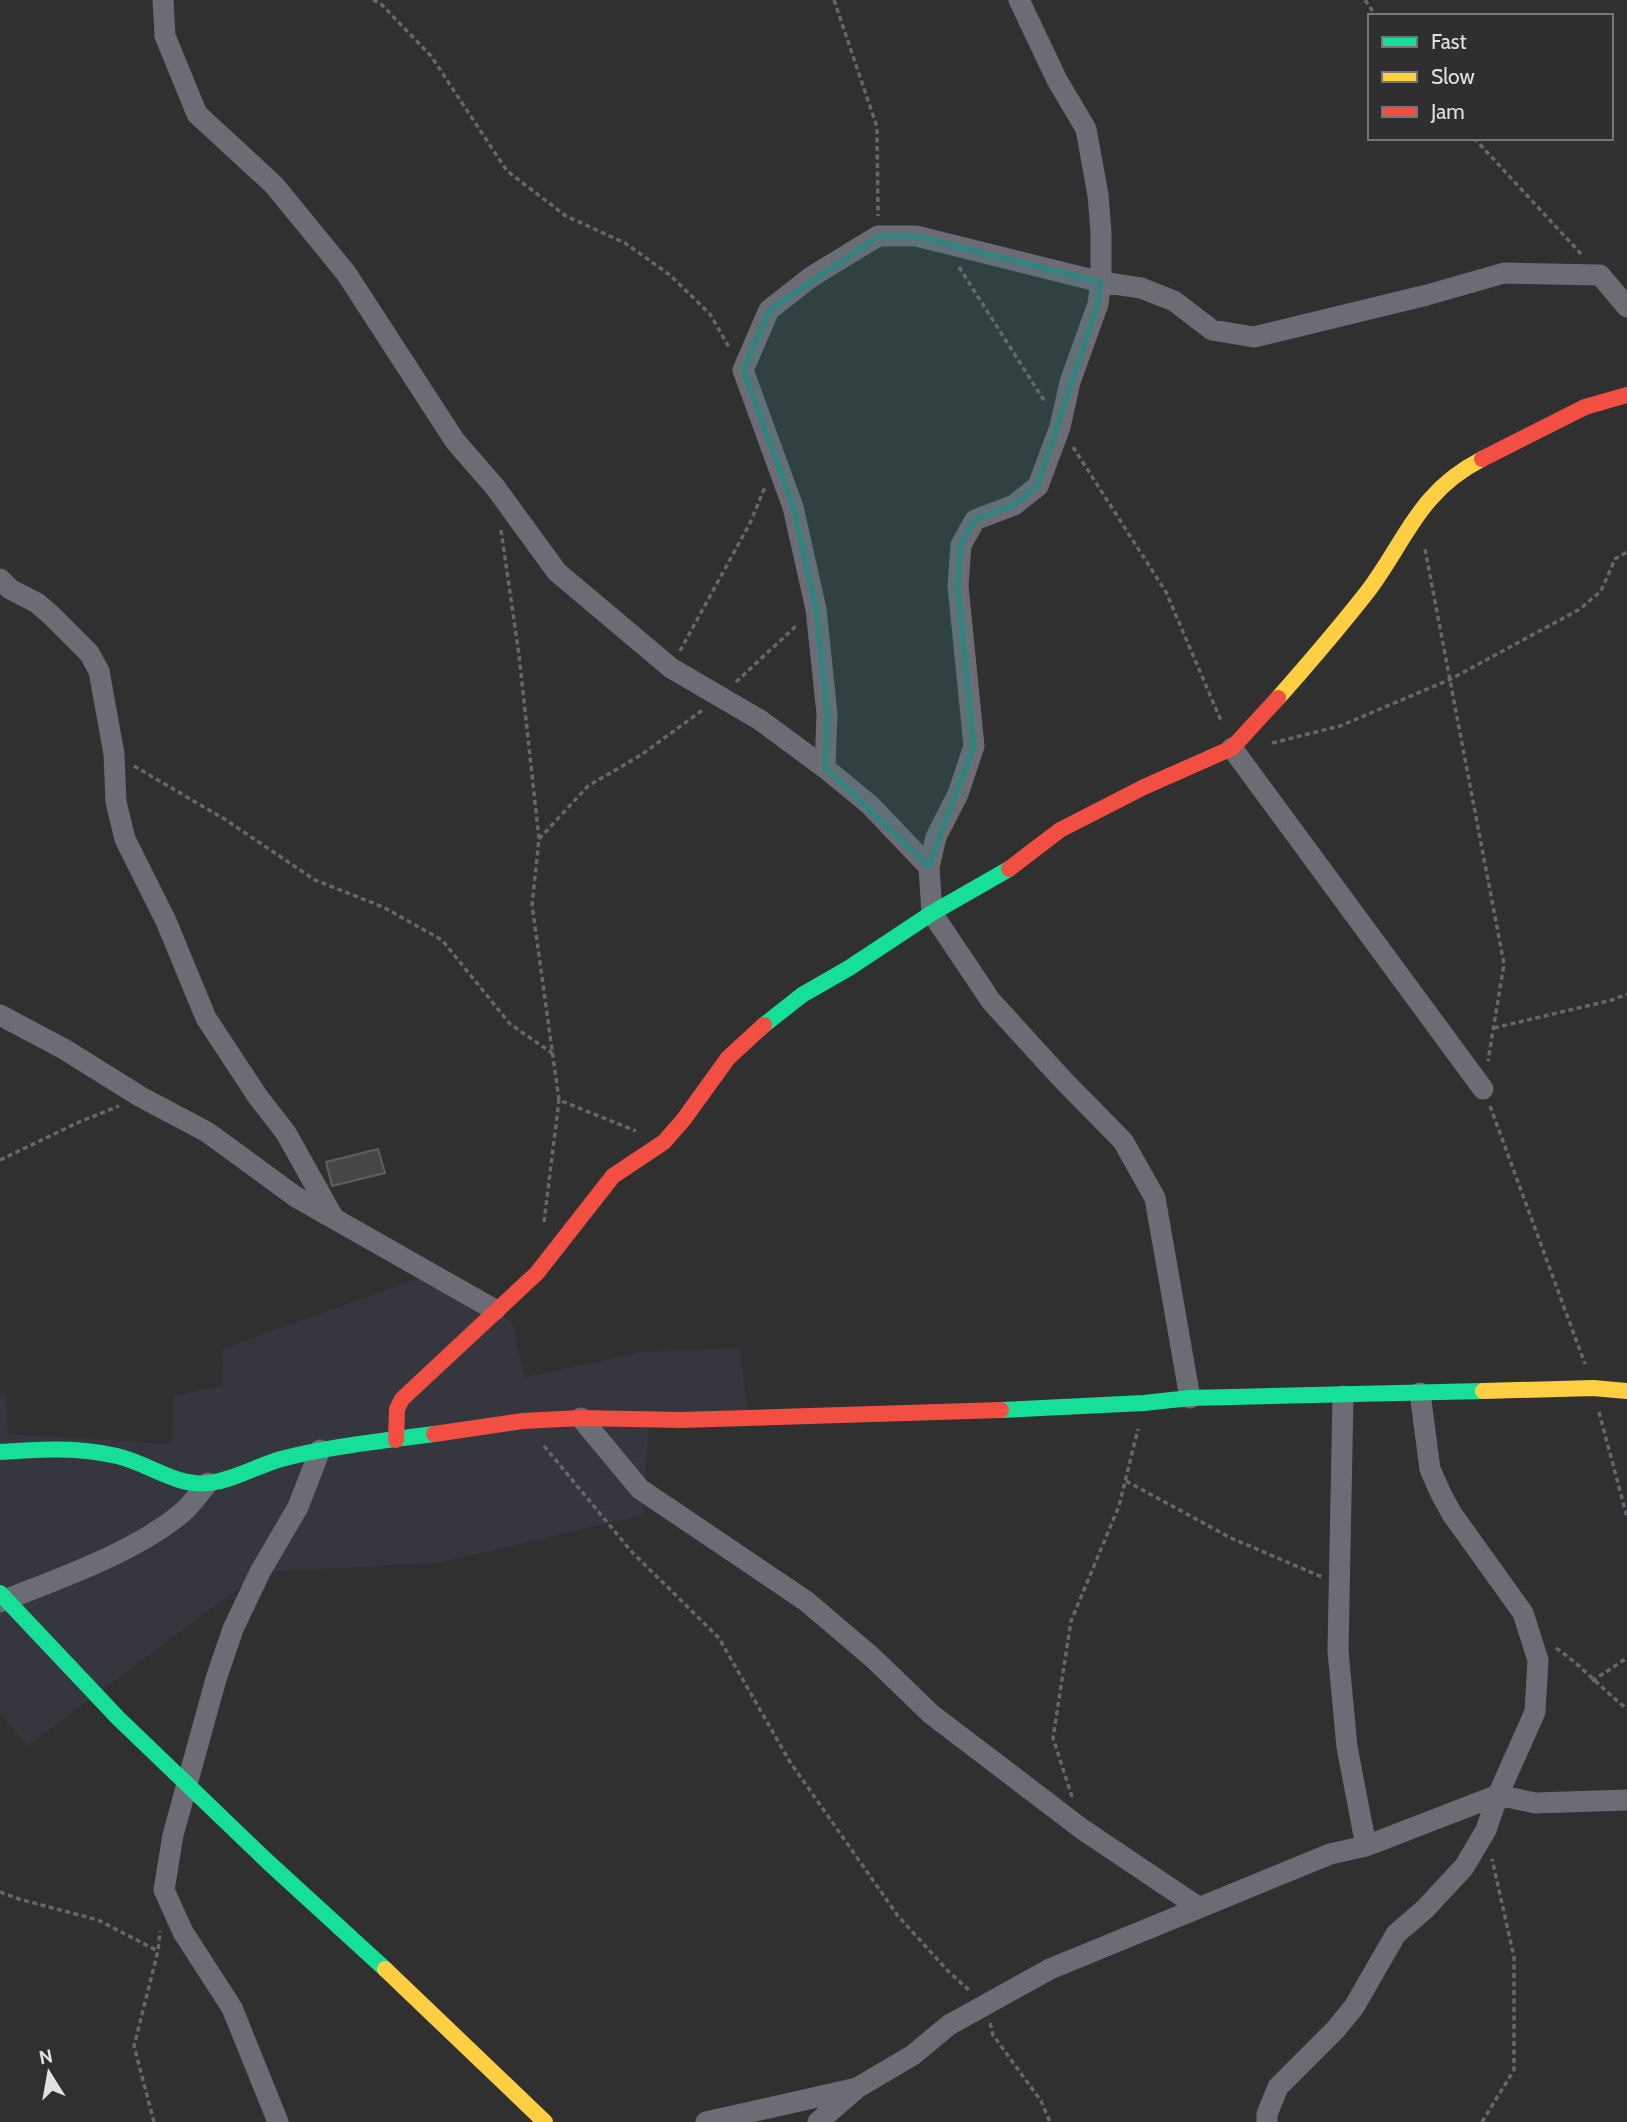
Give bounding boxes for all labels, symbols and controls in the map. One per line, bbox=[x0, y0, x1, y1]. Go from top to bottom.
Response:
legend bbox=[1368, 14, 1613, 140]
text: Fast bbox=[1431, 29, 1467, 54]
text: Slow bbox=[1431, 64, 1475, 89]
text: Jam bbox=[1430, 99, 1465, 124]
north arrow bbox=[14, 2038, 84, 2108]
text: N bbox=[37, 2044, 55, 2069]

